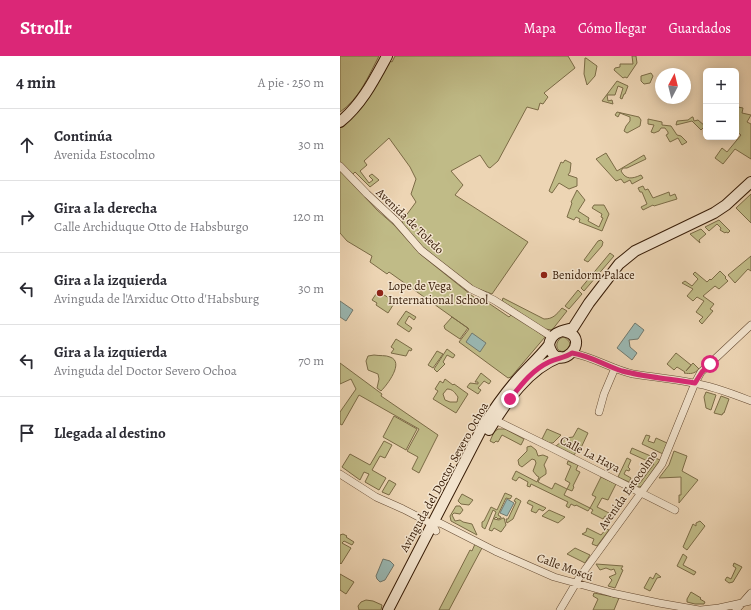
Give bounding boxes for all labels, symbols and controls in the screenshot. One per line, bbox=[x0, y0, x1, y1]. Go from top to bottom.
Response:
text: Strollr bbox=[20, 15, 72, 41]
text: Mapa bbox=[524, 19, 556, 38]
text: Cómo llegar bbox=[578, 19, 646, 38]
text: Guardados bbox=[668, 19, 731, 38]
north arrow bbox=[655, 68, 691, 104]
map controls bbox=[703, 68, 739, 140]
button: + bbox=[703, 68, 739, 104]
text: 4 min bbox=[16, 71, 56, 94]
text: A pie · 250 m bbox=[258, 74, 324, 91]
button: − bbox=[703, 104, 739, 140]
text: Continúa bbox=[54, 126, 112, 146]
icon: ahead bbox=[16, 134, 38, 156]
text: 30 m bbox=[298, 136, 324, 153]
text: Avenida Estocolmo bbox=[54, 146, 155, 163]
street label: Avenida de Toledo bbox=[372, 184, 447, 257]
text: Gira a la derecha bbox=[54, 198, 157, 218]
icon: right bbox=[16, 206, 38, 228]
text: 120 m bbox=[293, 208, 324, 225]
text: Calle Archiduque Otto de Habsburgo bbox=[54, 218, 248, 235]
place label: Benidorm Palace bbox=[552, 267, 635, 283]
text: Gira a la izquierda bbox=[54, 270, 167, 290]
marker: Benidorm Palace bbox=[539, 270, 549, 280]
icon: left bbox=[16, 278, 38, 300]
place label: Lope de Vega International School bbox=[388, 278, 488, 308]
text: 30 m bbox=[298, 280, 324, 297]
marker: Lope de Vega International School bbox=[375, 288, 385, 298]
text: Avinguda de l'Arxiduc Otto d'Habsburg bbox=[54, 290, 259, 307]
text: Gira a la izquierda bbox=[54, 342, 167, 362]
icon: left bbox=[16, 350, 38, 372]
text: 70 m bbox=[298, 352, 324, 369]
route start bbox=[701, 355, 719, 373]
text: Avinguda del Doctor Severo Ochoa bbox=[54, 362, 237, 379]
route end bbox=[501, 390, 519, 408]
street label: Avinguda del Doctor Severo Ochoa bbox=[396, 399, 492, 556]
icon: arrive bbox=[16, 422, 38, 444]
text: Llegada al destino bbox=[54, 423, 166, 443]
street label: Calle La Haya bbox=[557, 432, 623, 476]
street label: Avenida Estocolmo bbox=[594, 447, 661, 534]
street label: Calle Moscú bbox=[535, 549, 596, 585]

